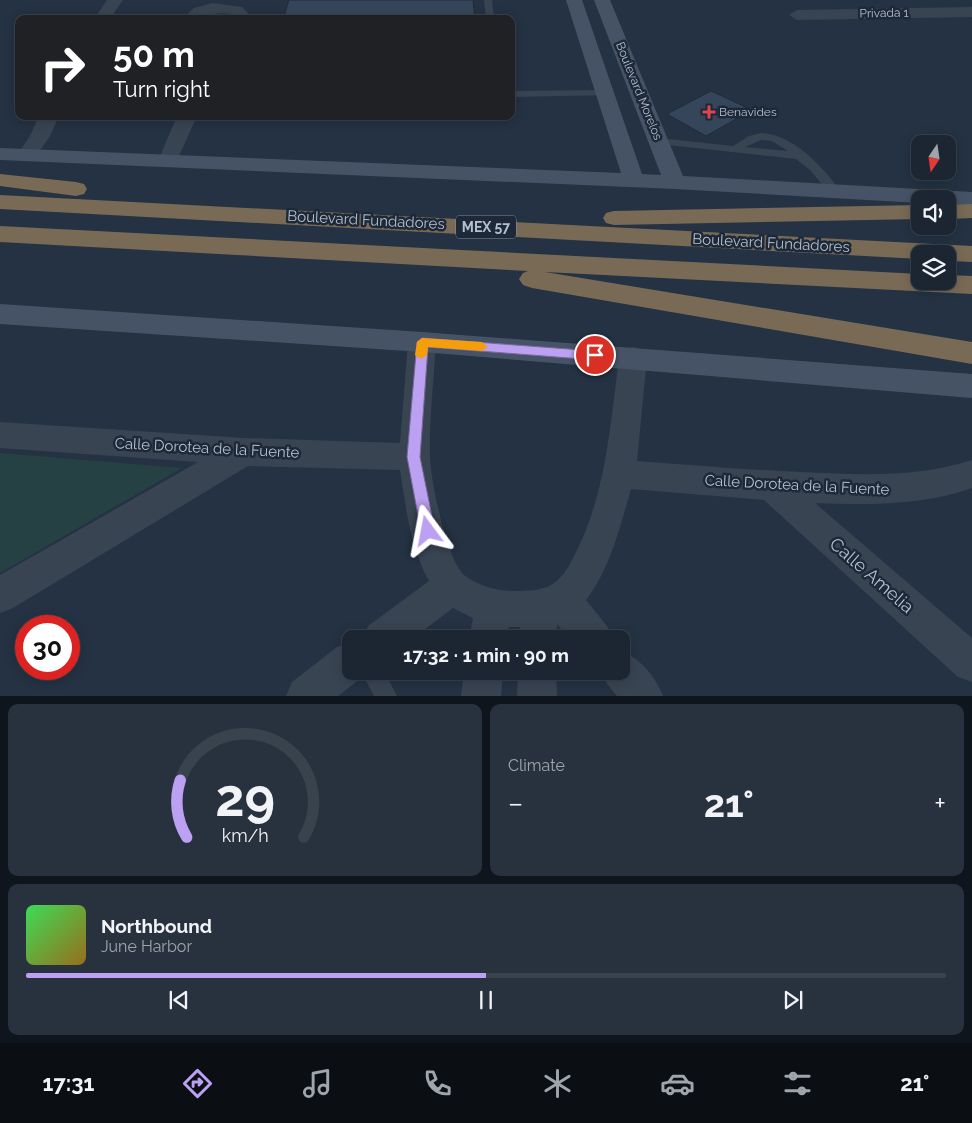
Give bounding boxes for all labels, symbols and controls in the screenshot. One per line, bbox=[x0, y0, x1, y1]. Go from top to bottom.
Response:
street label: Privada 1 bbox=[859, 6, 909, 20]
text: 50 m bbox=[113, 34, 195, 75]
icon: right bbox=[30, 35, 95, 100]
street label: Boulevard Morelos bbox=[613, 40, 665, 142]
text: Turn right bbox=[113, 76, 210, 102]
place label: Benavides bbox=[719, 105, 777, 119]
marker: Benavides bbox=[703, 106, 715, 118]
north arrow bbox=[911, 135, 956, 180]
map controls bbox=[911, 135, 956, 290]
button: sound bbox=[911, 190, 956, 235]
street label: Boulevard Fundadores bbox=[287, 207, 445, 233]
road number: MEX 57 bbox=[456, 216, 516, 238]
street label: Boulevard Fundadores bbox=[692, 230, 850, 256]
button: layers bbox=[911, 245, 956, 290]
pin bbox=[574, 334, 616, 376]
icon: arrive bbox=[581, 341, 609, 369]
street label: Calle Dorotea de la Fuente bbox=[114, 434, 300, 462]
street label: Calle Dorotea de la Fuente bbox=[704, 471, 890, 499]
position arrow bbox=[401, 504, 453, 556]
street label: Calle Amelia bbox=[826, 533, 918, 617]
speed limit sign: 30 bbox=[15, 615, 80, 680]
text: 17:32 · 1 min · 90 m bbox=[403, 644, 569, 666]
text: Climate bbox=[508, 756, 565, 775]
text: 29 bbox=[215, 767, 275, 828]
text: 21° bbox=[704, 781, 754, 826]
text: − bbox=[508, 787, 523, 820]
text: + bbox=[934, 787, 946, 820]
text: km/h bbox=[221, 825, 269, 846]
text: Northbound bbox=[101, 915, 212, 937]
text: June Harbor bbox=[101, 937, 192, 956]
icon: previous bbox=[165, 986, 193, 1014]
icon: pause bbox=[472, 986, 500, 1014]
icon: next bbox=[779, 986, 807, 1014]
icon: directions bbox=[180, 1066, 215, 1101]
icon: music bbox=[300, 1066, 335, 1101]
icon: phone bbox=[420, 1066, 455, 1101]
icon: climate bbox=[540, 1066, 575, 1101]
icon: car bbox=[660, 1066, 695, 1101]
icon: filters bbox=[780, 1066, 815, 1101]
text: 17:31 bbox=[43, 1070, 94, 1096]
text: 21° bbox=[900, 1070, 929, 1096]

